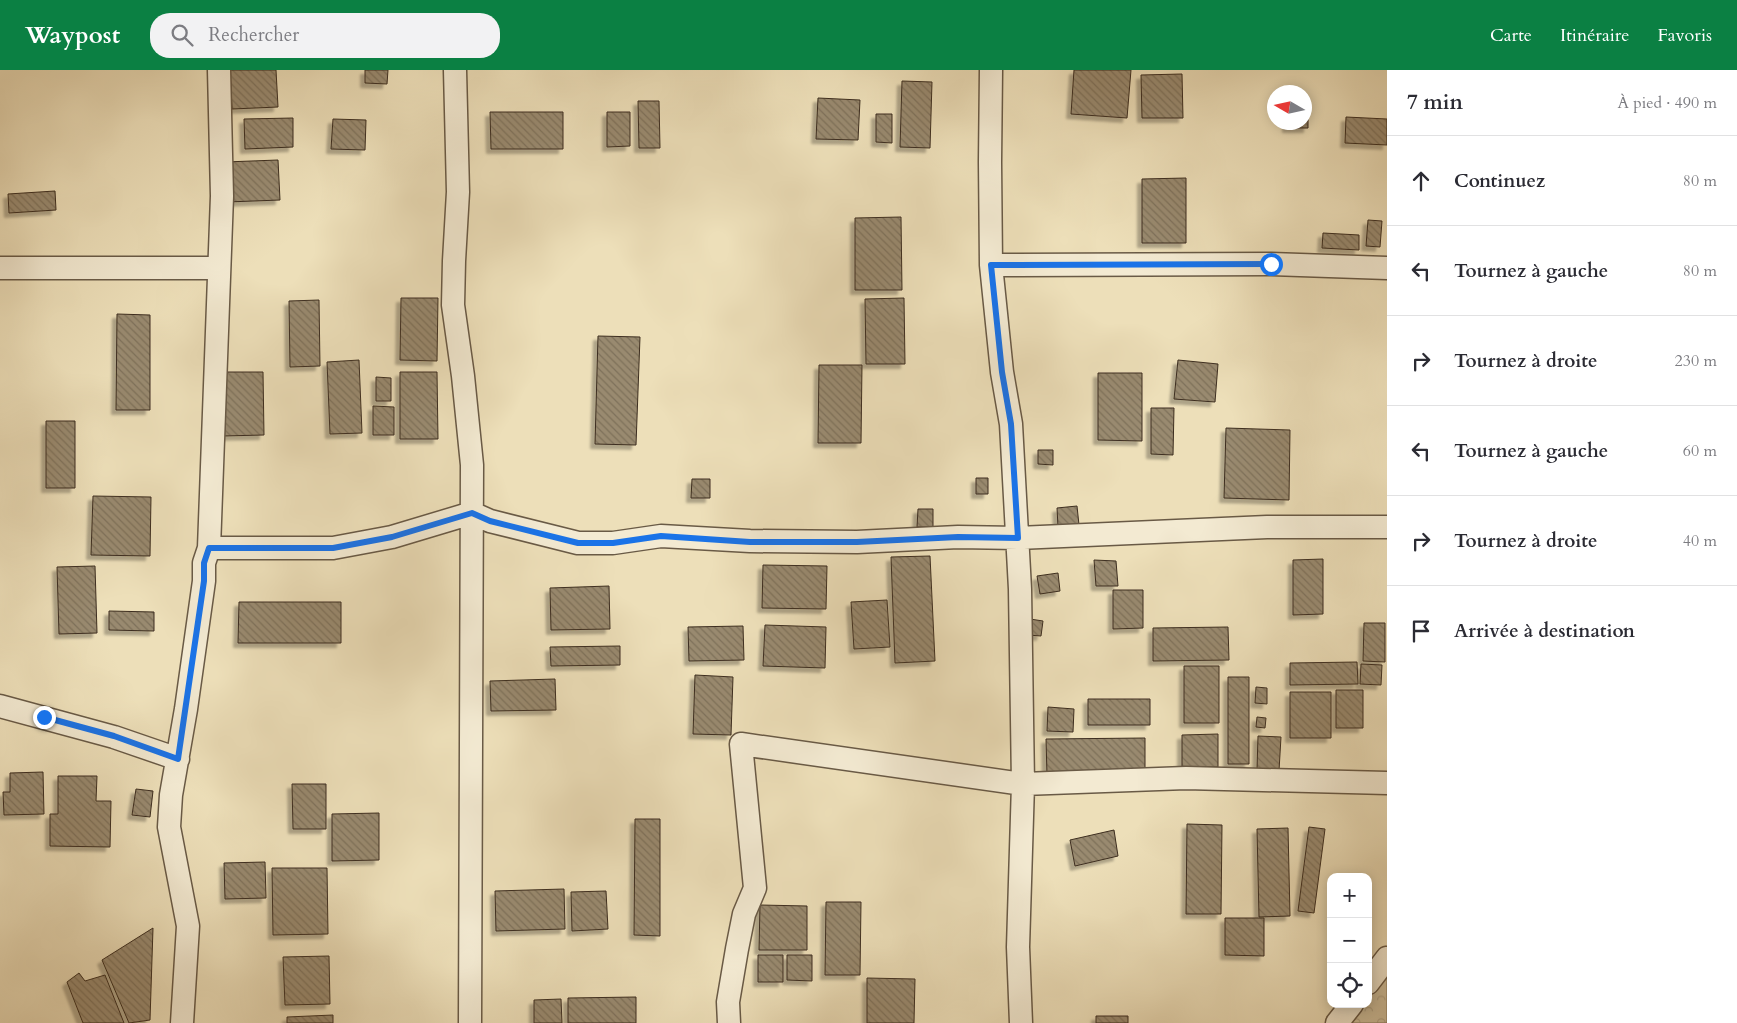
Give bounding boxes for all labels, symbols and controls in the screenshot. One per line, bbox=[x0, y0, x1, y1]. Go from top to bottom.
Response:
search box bbox=[150, 13, 500, 58]
text: Waypost bbox=[25, 19, 120, 52]
icon: search bbox=[168, 21, 196, 49]
text: Rechercher bbox=[208, 22, 299, 48]
text: Carte bbox=[1490, 23, 1532, 48]
text: Itinéraire bbox=[1560, 23, 1629, 48]
text: Favoris bbox=[1657, 23, 1712, 48]
north arrow bbox=[1267, 85, 1312, 130]
text: 7 min bbox=[1407, 88, 1463, 117]
text: À pied · 490 m bbox=[1617, 92, 1717, 114]
icon: ahead bbox=[1407, 167, 1435, 195]
text: Continuez bbox=[1454, 168, 1545, 194]
text: 80 m bbox=[1683, 170, 1717, 192]
route start bbox=[1260, 253, 1283, 276]
icon: left bbox=[1407, 257, 1435, 285]
text: Tournez à gauche bbox=[1454, 258, 1608, 284]
text: 80 m bbox=[1683, 260, 1717, 282]
icon: right bbox=[1407, 347, 1435, 375]
text: Tournez à droite bbox=[1454, 348, 1597, 374]
text: 230 m bbox=[1675, 350, 1717, 372]
icon: left bbox=[1407, 437, 1435, 465]
text: Tournez à gauche bbox=[1454, 438, 1608, 464]
text: 60 m bbox=[1683, 440, 1717, 462]
icon: right bbox=[1407, 527, 1435, 555]
text: Tournez à droite bbox=[1454, 528, 1597, 554]
text: 40 m bbox=[1683, 530, 1717, 552]
icon: arrive bbox=[1407, 617, 1435, 645]
text: Arrivée à destination bbox=[1454, 618, 1635, 644]
route end bbox=[33, 706, 56, 729]
map controls bbox=[1327, 873, 1372, 1008]
button: + bbox=[1327, 873, 1372, 918]
button: − bbox=[1327, 918, 1372, 963]
button: locate bbox=[1327, 963, 1372, 1008]

